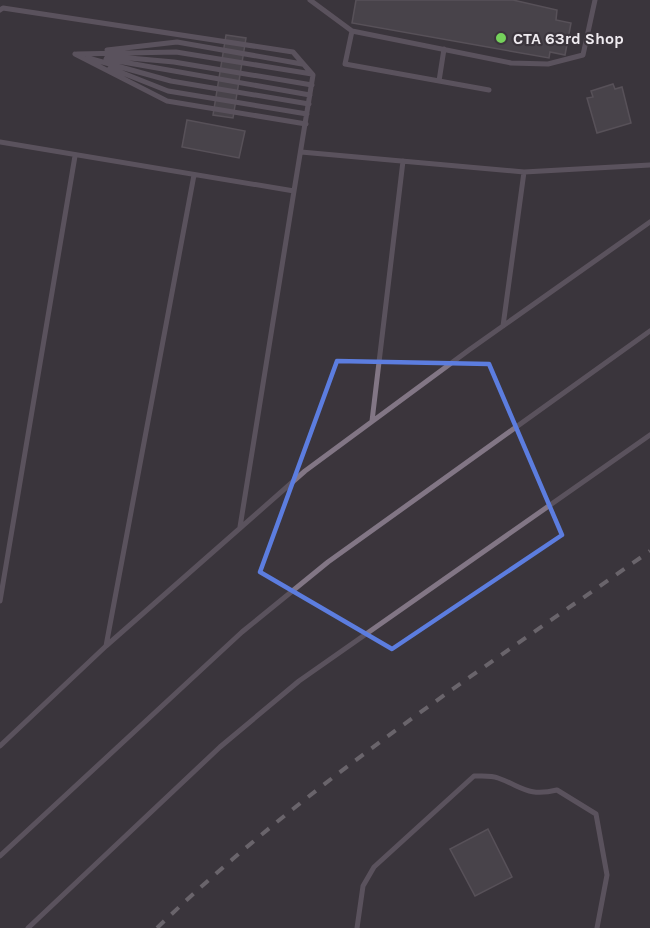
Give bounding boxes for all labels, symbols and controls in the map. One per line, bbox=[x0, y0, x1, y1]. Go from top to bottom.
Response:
place label: CTA 63rd Shop bbox=[513, 29, 624, 48]
marker: CTA 63rd Shop bbox=[494, 31, 508, 45]

